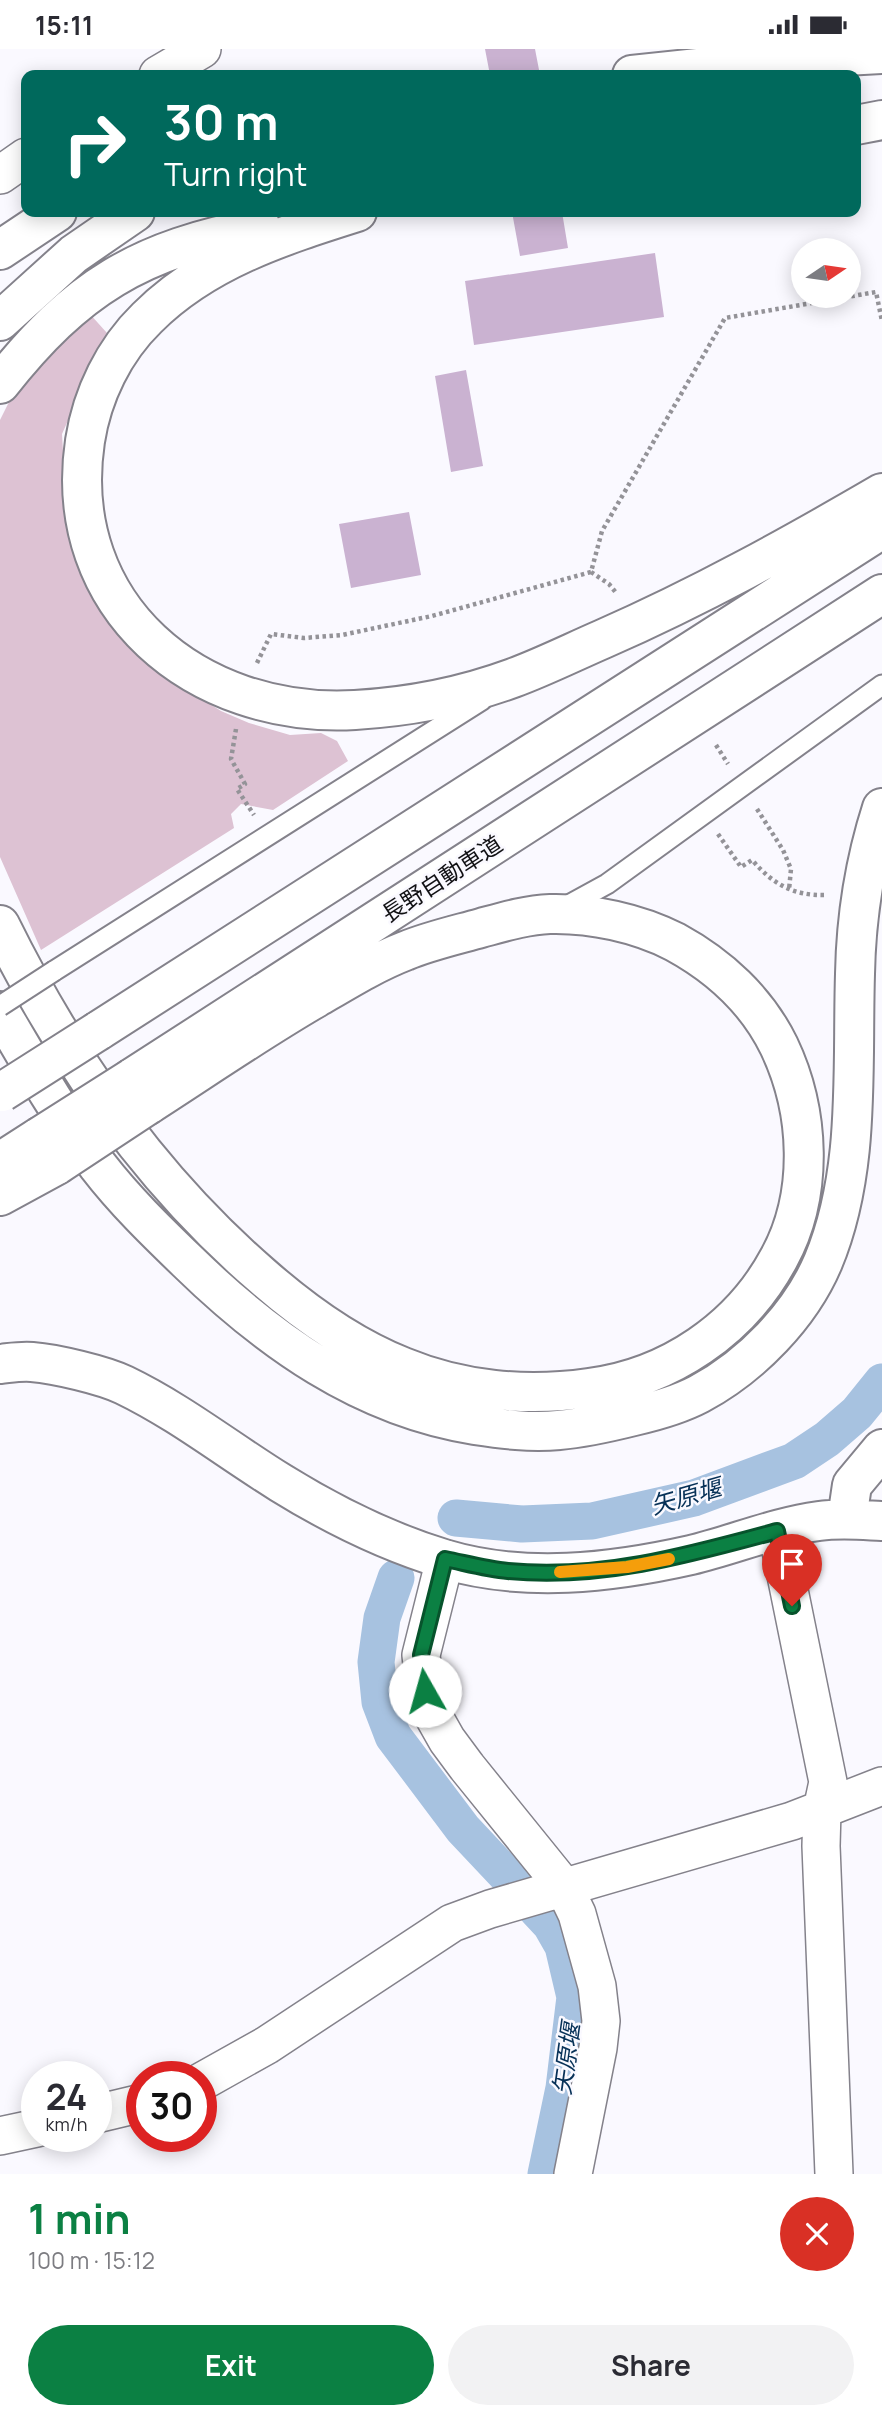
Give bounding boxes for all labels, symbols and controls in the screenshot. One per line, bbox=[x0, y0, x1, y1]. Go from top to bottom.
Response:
text: 15:11 bbox=[35, 7, 93, 43]
text: 30 m bbox=[164, 88, 279, 155]
icon: right bbox=[49, 98, 140, 189]
text: Turn right bbox=[164, 152, 307, 196]
north arrow bbox=[791, 238, 861, 308]
map controls bbox=[791, 238, 861, 308]
street label: 長野自動車道 bbox=[375, 827, 508, 929]
water label: 矢原堰 bbox=[646, 1469, 729, 1521]
pin bbox=[762, 1534, 822, 1606]
icon: arrive bbox=[773, 1545, 811, 1583]
position arrow bbox=[388, 1654, 462, 1728]
water label: 矢原堰 bbox=[544, 2017, 587, 2097]
speed limit sign: 30 bbox=[126, 2061, 217, 2152]
text: 24 bbox=[46, 2073, 87, 2121]
text: km/h bbox=[46, 2112, 87, 2136]
text: 1 min bbox=[28, 2189, 131, 2247]
button: close bbox=[780, 2197, 854, 2271]
text: 100 m · 15:12 bbox=[28, 2244, 155, 2276]
button: Exit bbox=[28, 2325, 434, 2405]
button: Share bbox=[448, 2325, 854, 2405]

